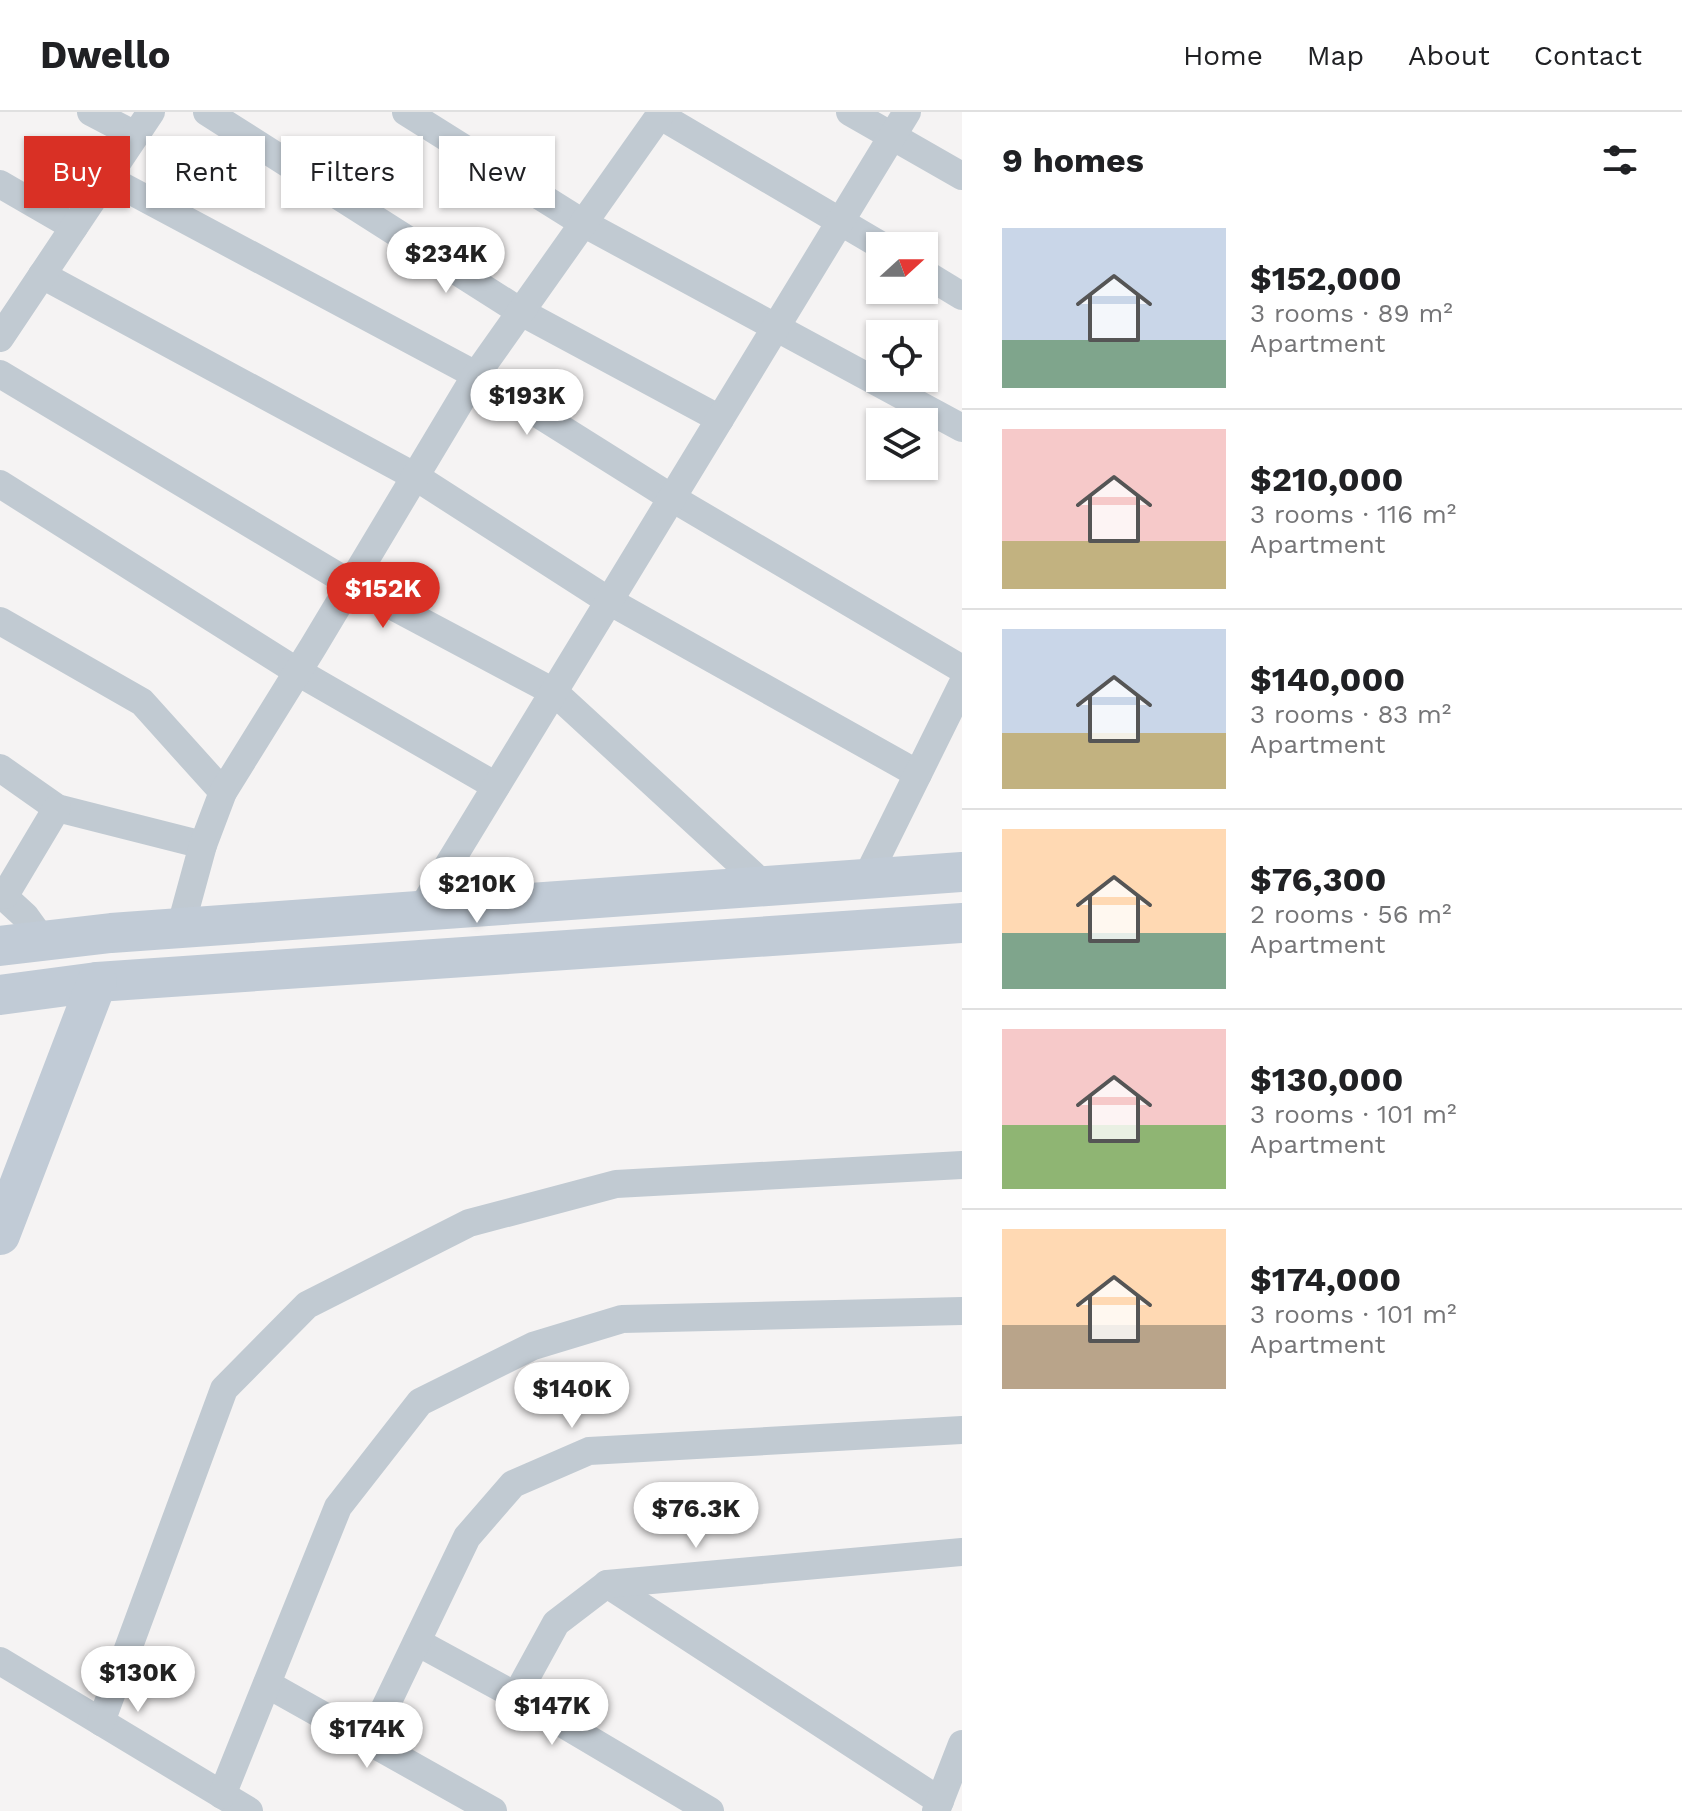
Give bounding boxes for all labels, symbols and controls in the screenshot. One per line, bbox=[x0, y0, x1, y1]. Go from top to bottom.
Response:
text: Dwello bbox=[40, 33, 170, 77]
text: Home bbox=[1183, 39, 1263, 72]
text: Map bbox=[1307, 39, 1364, 72]
text: About bbox=[1408, 39, 1490, 72]
text: Contact bbox=[1534, 39, 1642, 72]
chip: Buy bbox=[24, 136, 130, 208]
chip: Rent bbox=[146, 136, 265, 208]
chip: Filters bbox=[281, 136, 423, 208]
chip: New bbox=[439, 136, 555, 208]
icon: filters bbox=[1598, 138, 1642, 182]
text: 9 homes bbox=[1002, 140, 1144, 180]
pin: $234K bbox=[390, 227, 502, 295]
north arrow bbox=[866, 232, 938, 304]
map controls bbox=[866, 232, 938, 480]
text: $234K bbox=[405, 238, 487, 268]
text: $152,000 bbox=[1250, 258, 1402, 298]
icon: home bbox=[1066, 260, 1162, 356]
text: 3 rooms · 89 m² bbox=[1250, 298, 1453, 328]
button: locate bbox=[866, 320, 938, 392]
text: Apartment bbox=[1250, 328, 1386, 358]
pin: $193K bbox=[471, 369, 583, 437]
text: $193K bbox=[488, 380, 566, 410]
button: layers bbox=[866, 408, 938, 480]
text: $210,000 bbox=[1250, 459, 1404, 499]
icon: home bbox=[1066, 461, 1162, 557]
text: 3 rooms · 116 m² bbox=[1250, 499, 1456, 529]
text: Apartment bbox=[1250, 529, 1386, 559]
pin: $152K bbox=[327, 562, 439, 630]
text: $152K bbox=[345, 573, 421, 603]
text: $140,000 bbox=[1250, 659, 1405, 699]
icon: home bbox=[1066, 661, 1162, 757]
text: 3 rooms · 83 m² bbox=[1250, 699, 1451, 729]
text: Apartment bbox=[1250, 729, 1386, 759]
pin: $210K bbox=[421, 857, 533, 925]
text: $76,300 bbox=[1250, 859, 1386, 899]
icon: home bbox=[1066, 861, 1162, 957]
text: $210K bbox=[438, 868, 516, 898]
text: 2 rooms · 56 m² bbox=[1250, 899, 1452, 929]
text: Apartment bbox=[1250, 929, 1386, 959]
text: $130,000 bbox=[1250, 1059, 1403, 1099]
icon: home bbox=[1066, 1061, 1162, 1157]
text: 3 rooms · 101 m² bbox=[1250, 1099, 1457, 1129]
text: Apartment bbox=[1250, 1129, 1386, 1159]
text: $174,000 bbox=[1250, 1259, 1401, 1299]
icon: home bbox=[1066, 1261, 1162, 1357]
text: 3 rooms · 101 m² bbox=[1250, 1299, 1457, 1329]
text: Apartment bbox=[1250, 1329, 1386, 1359]
pin: $140K bbox=[516, 1362, 628, 1430]
text: $140K bbox=[532, 1373, 612, 1403]
pin: $76.3K bbox=[631, 1482, 761, 1550]
text: $76.3K bbox=[652, 1493, 740, 1523]
pin: $130K bbox=[82, 1646, 194, 1714]
text: $130K bbox=[99, 1657, 177, 1687]
pin: $147K bbox=[496, 1679, 608, 1747]
text: $147K bbox=[513, 1690, 591, 1720]
pin: $174K bbox=[311, 1702, 423, 1770]
text: $174K bbox=[329, 1713, 405, 1743]

